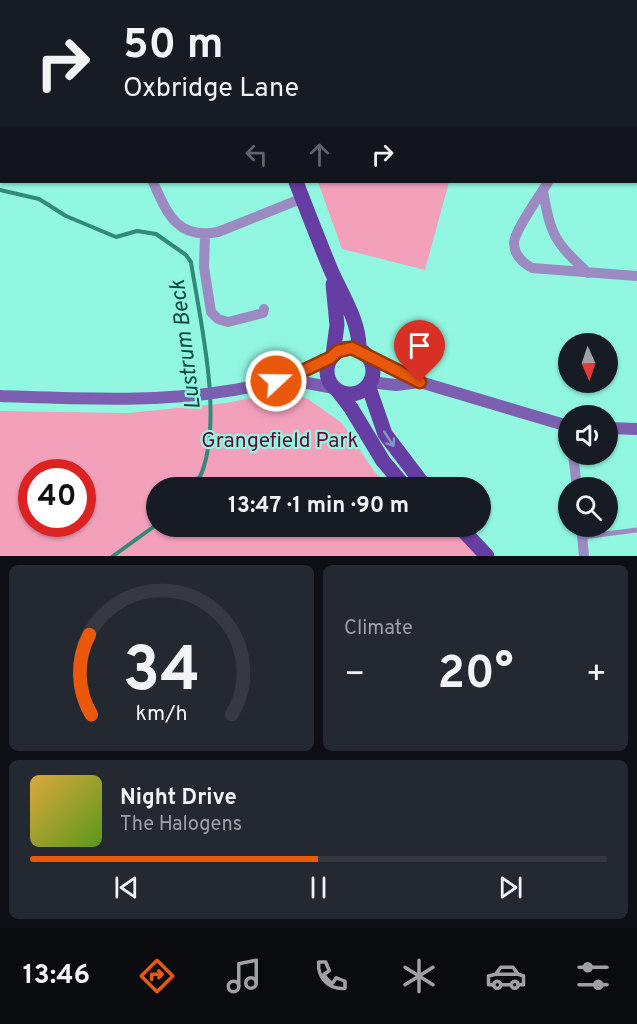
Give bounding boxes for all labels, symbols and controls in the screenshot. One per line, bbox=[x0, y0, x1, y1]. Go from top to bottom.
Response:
text: 50 m bbox=[123, 20, 224, 73]
icon: right bbox=[24, 24, 102, 102]
text: Oxbridge Lane bbox=[123, 72, 299, 106]
icon: left bbox=[240, 138, 273, 171]
icon: ahead bbox=[303, 138, 336, 171]
icon: right bbox=[366, 138, 399, 171]
water label: Lustrum Beck bbox=[165, 277, 208, 411]
pin bbox=[394, 320, 445, 382]
icon: arrive bbox=[403, 329, 436, 362]
north arrow bbox=[558, 333, 618, 393]
map controls bbox=[558, 333, 618, 537]
position arrow bbox=[244, 349, 308, 413]
button: sound bbox=[558, 405, 618, 465]
park label: Grangefield Park bbox=[201, 428, 359, 455]
one-way arrow bbox=[383, 430, 396, 447]
speed limit sign: 40 bbox=[18, 459, 96, 537]
button: search bbox=[558, 477, 618, 537]
text: 13:47 · 1 min · 90 m bbox=[228, 493, 409, 520]
text: Climate bbox=[344, 616, 413, 642]
text: 34 bbox=[123, 634, 200, 713]
text: 20° bbox=[438, 647, 513, 704]
text: − bbox=[344, 655, 365, 697]
text: + bbox=[586, 655, 607, 697]
text: km/h bbox=[135, 701, 188, 728]
text: Night Drive bbox=[120, 785, 237, 812]
text: The Halogens bbox=[120, 812, 242, 838]
icon: previous bbox=[110, 871, 143, 904]
icon: pause bbox=[302, 871, 335, 904]
icon: next bbox=[494, 871, 527, 904]
icon: directions bbox=[136, 955, 178, 997]
icon: music bbox=[223, 955, 265, 997]
icon: phone bbox=[310, 955, 352, 997]
icon: climate bbox=[398, 955, 440, 997]
icon: car bbox=[485, 955, 527, 997]
icon: filters bbox=[572, 955, 614, 997]
text: 13:46 bbox=[23, 959, 90, 993]

